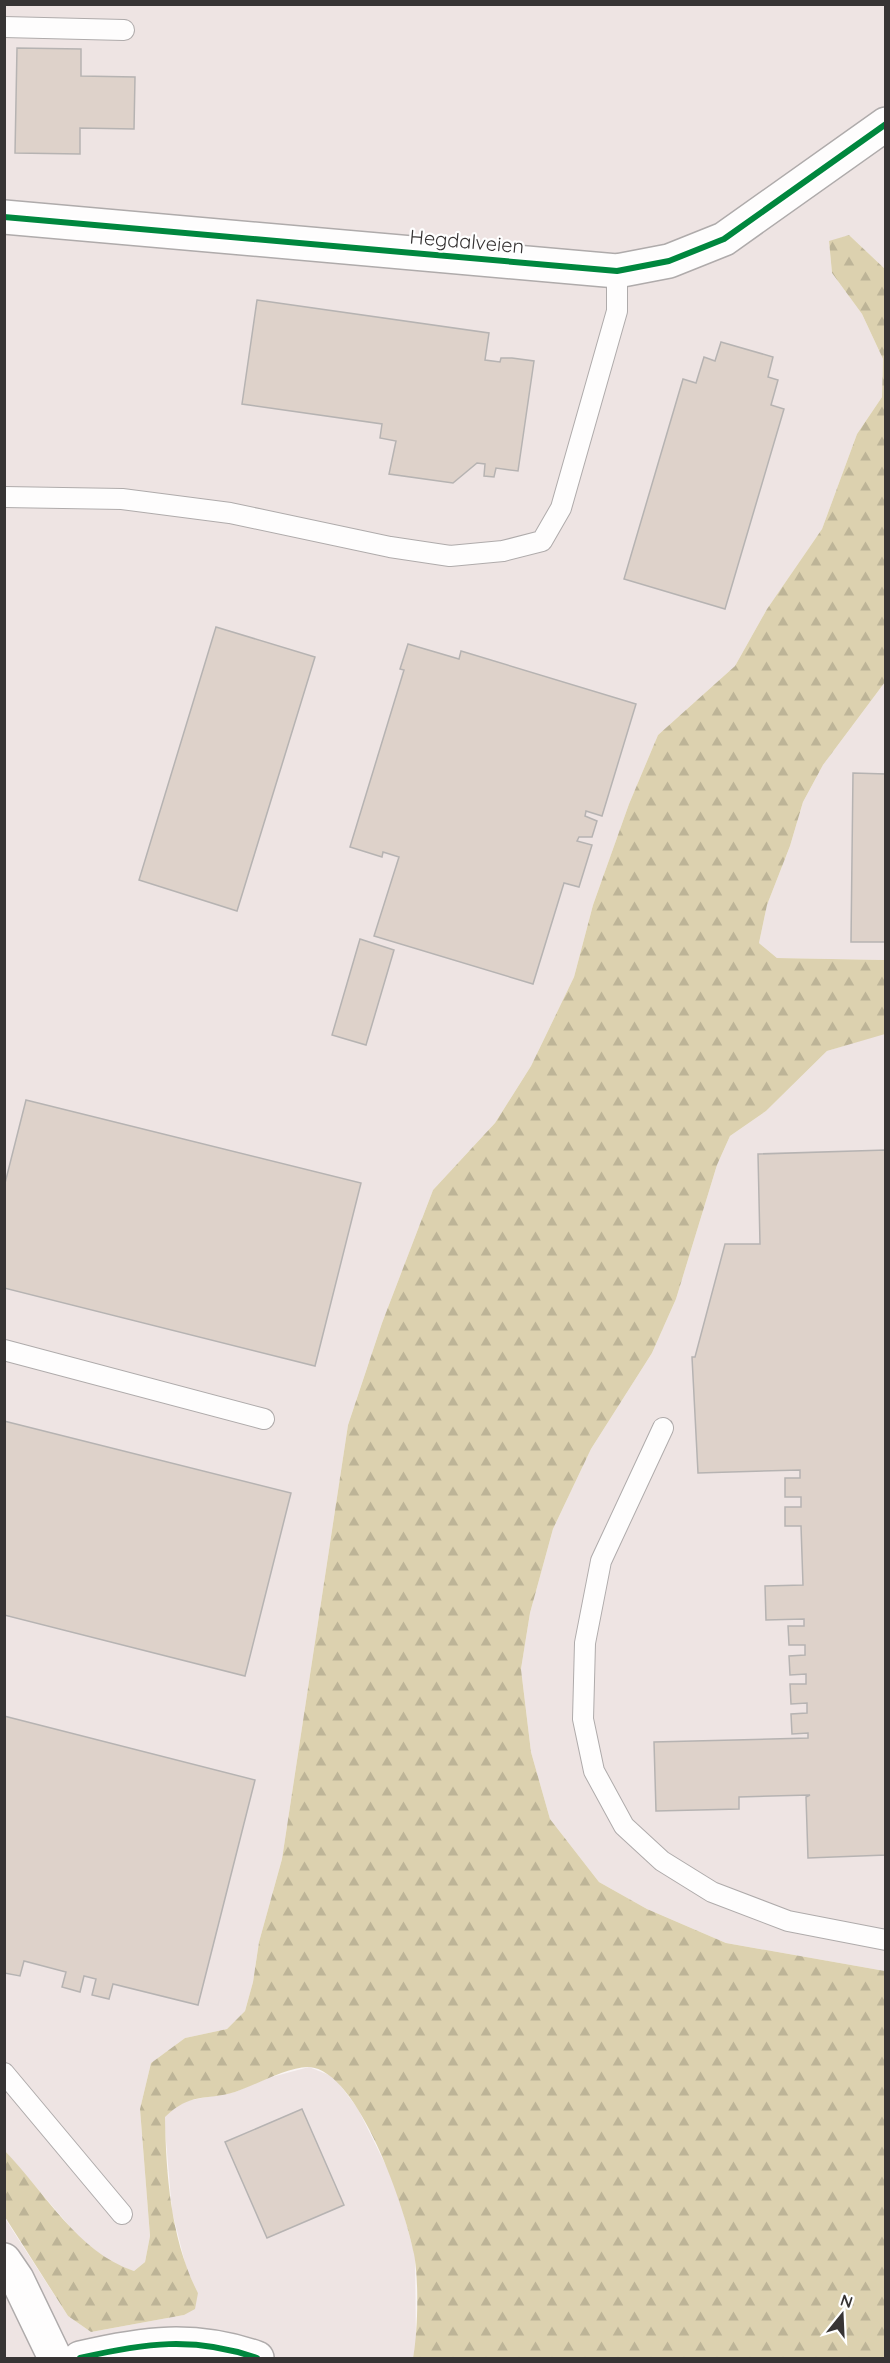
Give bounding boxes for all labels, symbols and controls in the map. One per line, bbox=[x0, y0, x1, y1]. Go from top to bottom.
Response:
street label: Hegdalveien bbox=[409, 224, 525, 258]
north arrow bbox=[812, 2285, 872, 2345]
text: N bbox=[838, 2289, 855, 2312]

